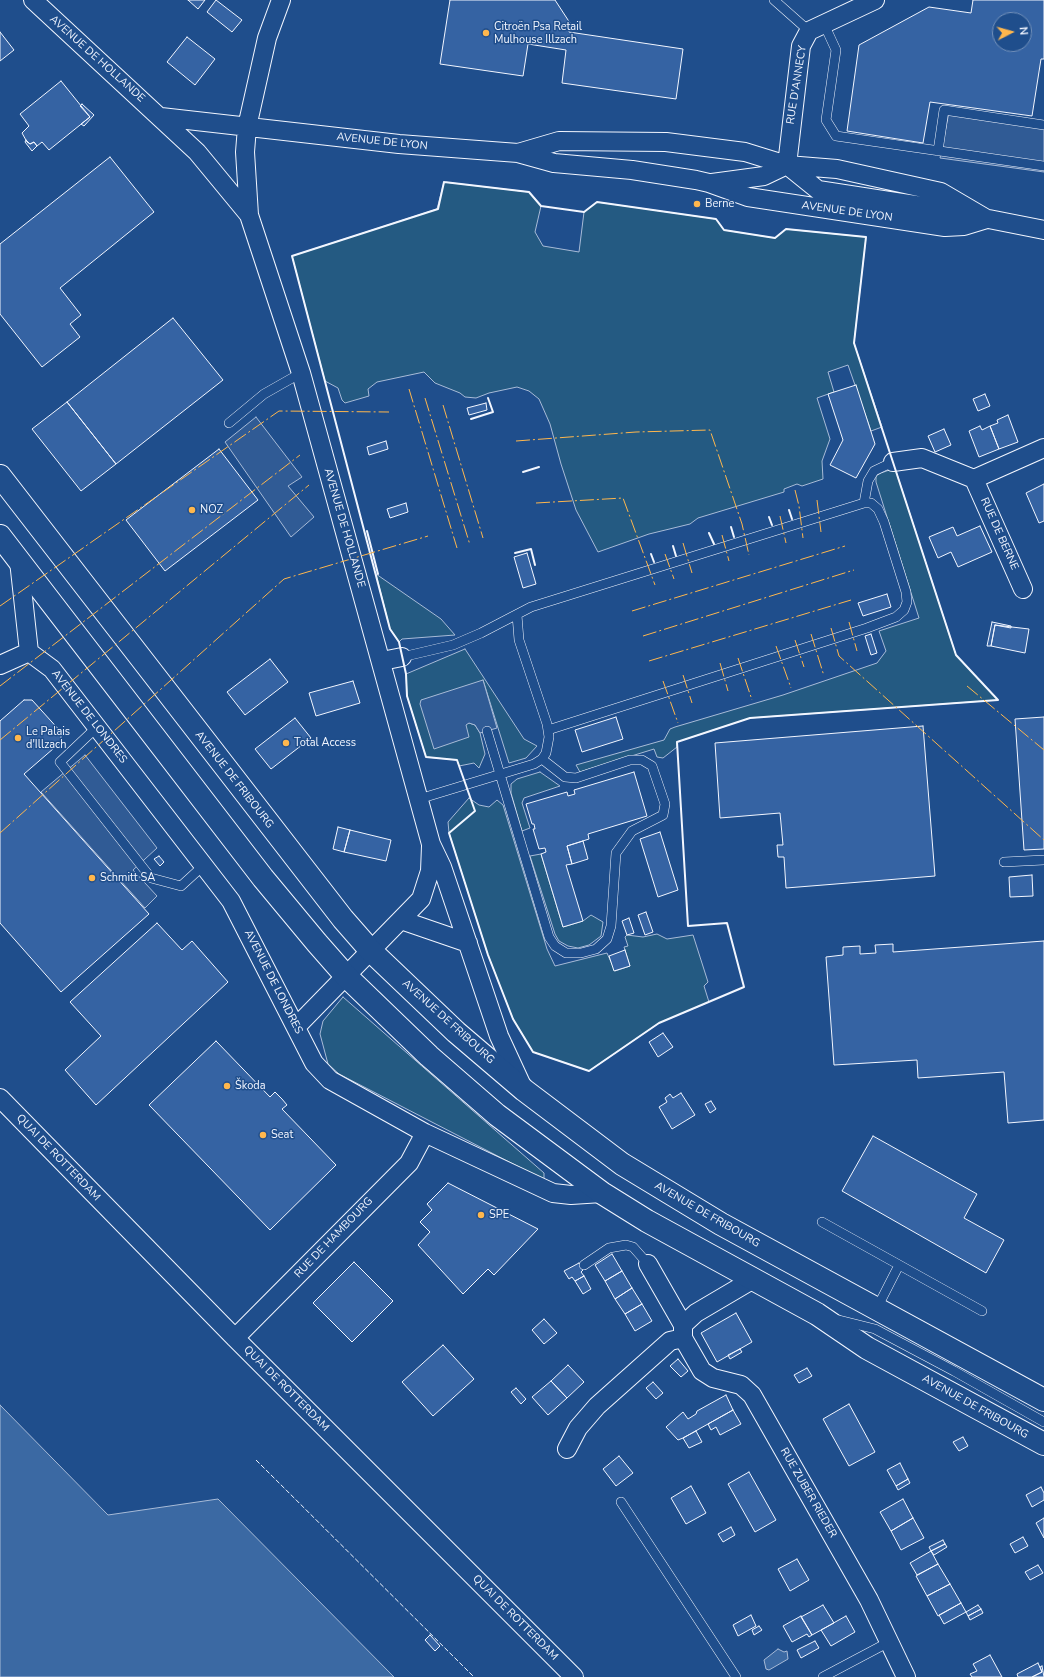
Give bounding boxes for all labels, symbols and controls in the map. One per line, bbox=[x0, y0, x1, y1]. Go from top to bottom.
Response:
north arrow bbox=[992, 12, 1032, 52]
street label: AVENUE DE HOLLANDE bbox=[47, 13, 147, 105]
place label: Citroën Psa Retail Mulhouse Illzach bbox=[494, 20, 582, 46]
text: N bbox=[1016, 26, 1031, 36]
marker: Citroën Psa Retail Mulhouse Illzach bbox=[481, 28, 491, 38]
street label: RUE D'ANNECY bbox=[784, 45, 810, 125]
street label: AVENUE DE LYON bbox=[336, 131, 428, 153]
place label: Berne bbox=[705, 197, 734, 211]
marker: Berne bbox=[692, 199, 702, 209]
street label: AVENUE DE LYON bbox=[801, 199, 893, 225]
street label: AVENUE DE HOLLANDE bbox=[321, 467, 367, 589]
street label: RUE DE BERNE bbox=[977, 496, 1021, 572]
place label: NOZ bbox=[200, 503, 223, 517]
marker: NOZ bbox=[187, 505, 197, 515]
street label: AVENUE DE LONDRES bbox=[48, 668, 130, 766]
place label: Le Palais d'Illzach bbox=[26, 725, 70, 751]
street label: AVENUE DE FRIBOURG bbox=[192, 729, 276, 831]
marker: Le Palais d'Illzach bbox=[13, 733, 23, 743]
place label: Total Access bbox=[294, 736, 356, 750]
marker: Total Access bbox=[281, 738, 291, 748]
place label: Schmitt SA bbox=[100, 871, 155, 885]
marker: Schmitt SA bbox=[87, 873, 97, 883]
street label: AVENUE DE LONDRES bbox=[241, 928, 305, 1036]
street label: AVENUE DE FRIBOURG bbox=[399, 977, 497, 1067]
place label: Škoda bbox=[235, 1079, 265, 1093]
marker: Škoda bbox=[222, 1081, 232, 1091]
street label: QUAI DE ROTTERDAM bbox=[13, 1112, 103, 1204]
place label: Seat bbox=[271, 1128, 293, 1142]
marker: Seat bbox=[258, 1130, 268, 1140]
street label: AVENUE DE FRIBOURG bbox=[652, 1179, 762, 1251]
street label: RUE DE HAMBOURG bbox=[292, 1195, 376, 1281]
place label: SPE bbox=[489, 1208, 509, 1222]
marker: SPE bbox=[476, 1210, 486, 1220]
street label: QUAI DE ROTTERDAM bbox=[241, 1344, 331, 1434]
street label: AVENUE DE FRIBOURG bbox=[920, 1372, 1030, 1442]
street label: RUE ZUBER RIEDER bbox=[777, 1446, 839, 1540]
street label: QUAI DE ROTTERDAM bbox=[470, 1573, 560, 1663]

